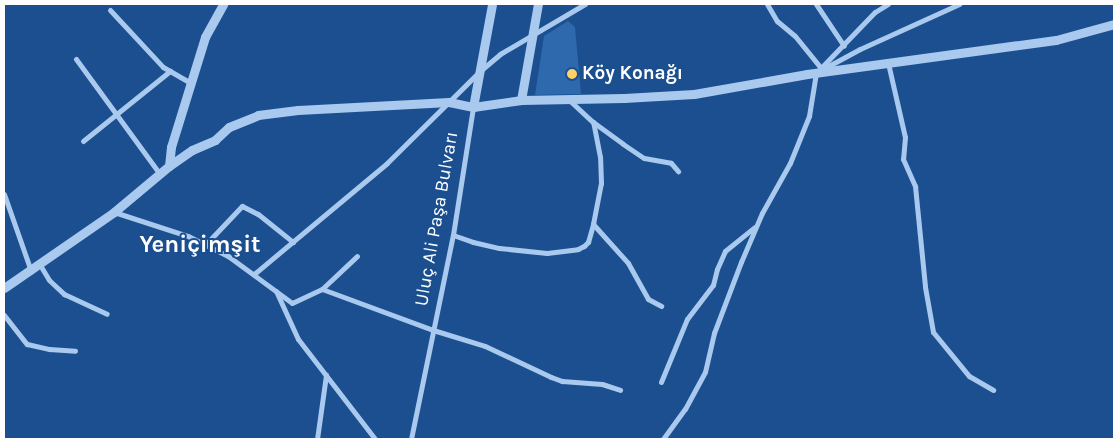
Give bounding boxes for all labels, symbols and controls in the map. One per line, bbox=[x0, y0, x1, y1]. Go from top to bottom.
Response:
place label: Köy Konağı bbox=[582, 63, 683, 85]
marker: Köy Konağı bbox=[566, 68, 578, 80]
street label: Uluç Ali Paşa Bulvarı bbox=[410, 130, 464, 308]
district label: Yeniçimşit bbox=[139, 231, 261, 259]

